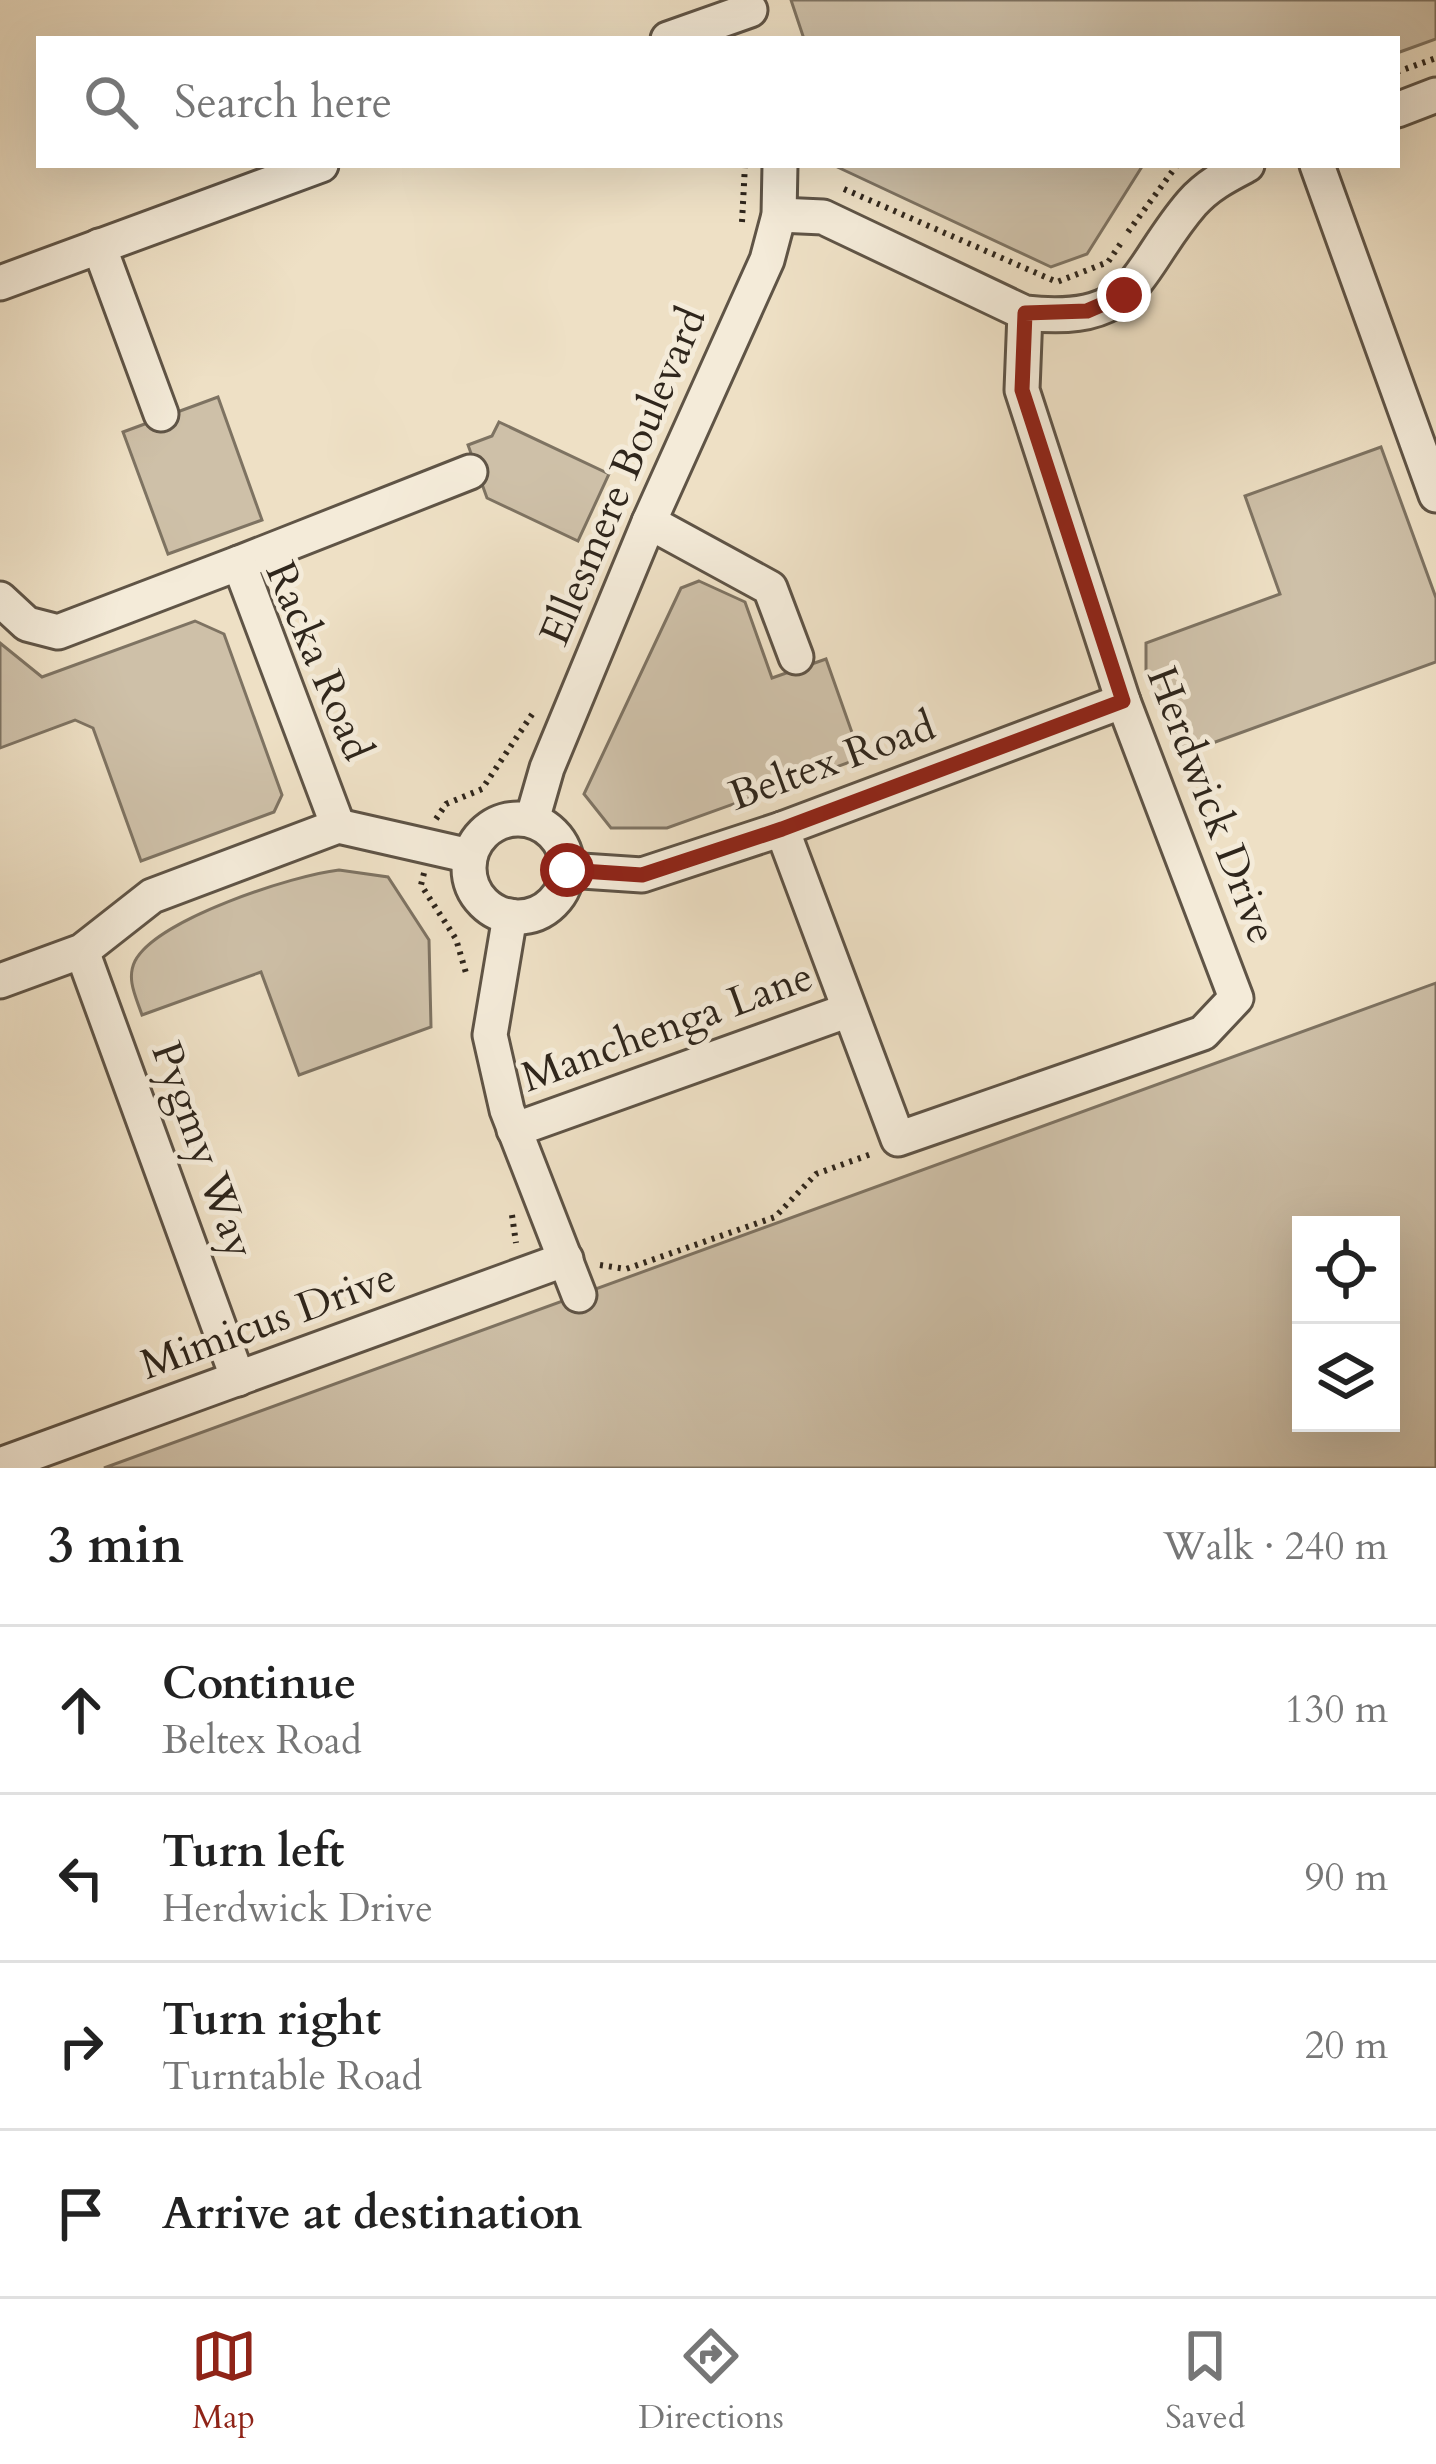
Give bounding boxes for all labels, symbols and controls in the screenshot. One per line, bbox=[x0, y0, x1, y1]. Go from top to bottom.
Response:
search box bbox=[36, 36, 1400, 168]
icon: search bbox=[78, 69, 144, 135]
text: Search here bbox=[174, 72, 392, 133]
route end bbox=[1097, 268, 1151, 322]
street label: Ellesmere Boulevard bbox=[526, 298, 720, 654]
street label: Racka Road bbox=[252, 553, 386, 769]
street label: Herdwick Drive bbox=[1133, 659, 1291, 951]
street label: Beltex Road bbox=[721, 697, 943, 825]
route start bbox=[540, 843, 594, 897]
street label: Manchenga Lane bbox=[513, 948, 821, 1106]
street label: Pygmy Way bbox=[138, 1034, 268, 1266]
map controls bbox=[1292, 1216, 1400, 1432]
button: locate bbox=[1292, 1216, 1400, 1324]
street label: Mimicus Drive bbox=[132, 1248, 404, 1394]
button: layers bbox=[1292, 1324, 1400, 1432]
text: 3 min bbox=[48, 1511, 184, 1581]
text: Walk · 240 m bbox=[1163, 1520, 1388, 1573]
text: Continue bbox=[162, 1653, 356, 1714]
icon: ahead bbox=[48, 1677, 114, 1743]
text: 130 m bbox=[1285, 1683, 1388, 1736]
text: Beltex Road bbox=[162, 1714, 362, 1767]
text: Turn left bbox=[162, 1821, 344, 1882]
icon: left bbox=[48, 1845, 114, 1911]
text: 90 m bbox=[1305, 1851, 1388, 1904]
text: Herdwick Drive bbox=[162, 1882, 433, 1935]
text: Turn right bbox=[162, 1989, 381, 2050]
icon: right bbox=[48, 2013, 114, 2079]
text: 20 m bbox=[1305, 2019, 1388, 2072]
text: Turntable Road bbox=[162, 2050, 422, 2103]
icon: arrive bbox=[48, 2181, 114, 2247]
text: Arrive at destination bbox=[162, 2183, 582, 2244]
tab: Map bbox=[191, 2323, 257, 2440]
tab: Directions bbox=[638, 2323, 784, 2440]
tab: Saved bbox=[1165, 2323, 1245, 2440]

